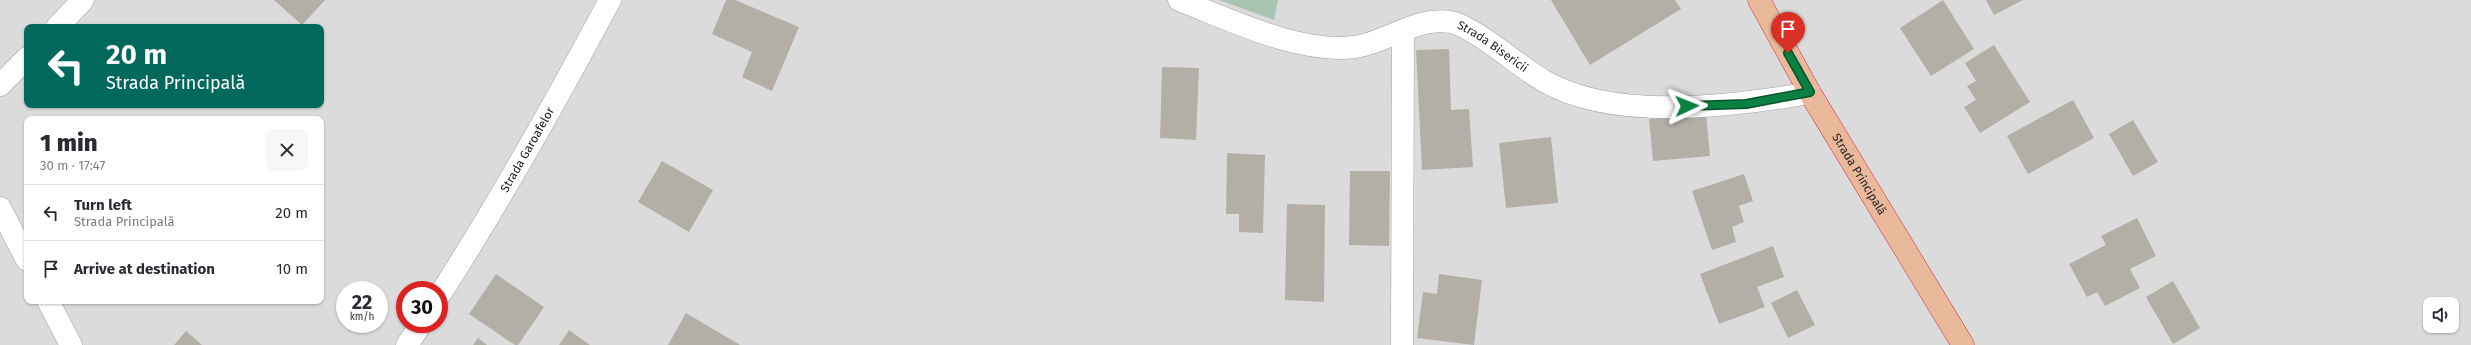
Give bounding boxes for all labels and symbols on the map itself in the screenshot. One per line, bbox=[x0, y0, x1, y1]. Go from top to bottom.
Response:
pin bbox=[1771, 12, 1805, 53]
street label: Strada Bisericii bbox=[1455, 18, 1531, 75]
position arrow bbox=[1666, 85, 1708, 127]
street label: Strada Garoafelor bbox=[497, 104, 557, 195]
street label: Strada Principală bbox=[1829, 131, 1889, 218]
speed limit sign: 30 bbox=[396, 281, 448, 333]

